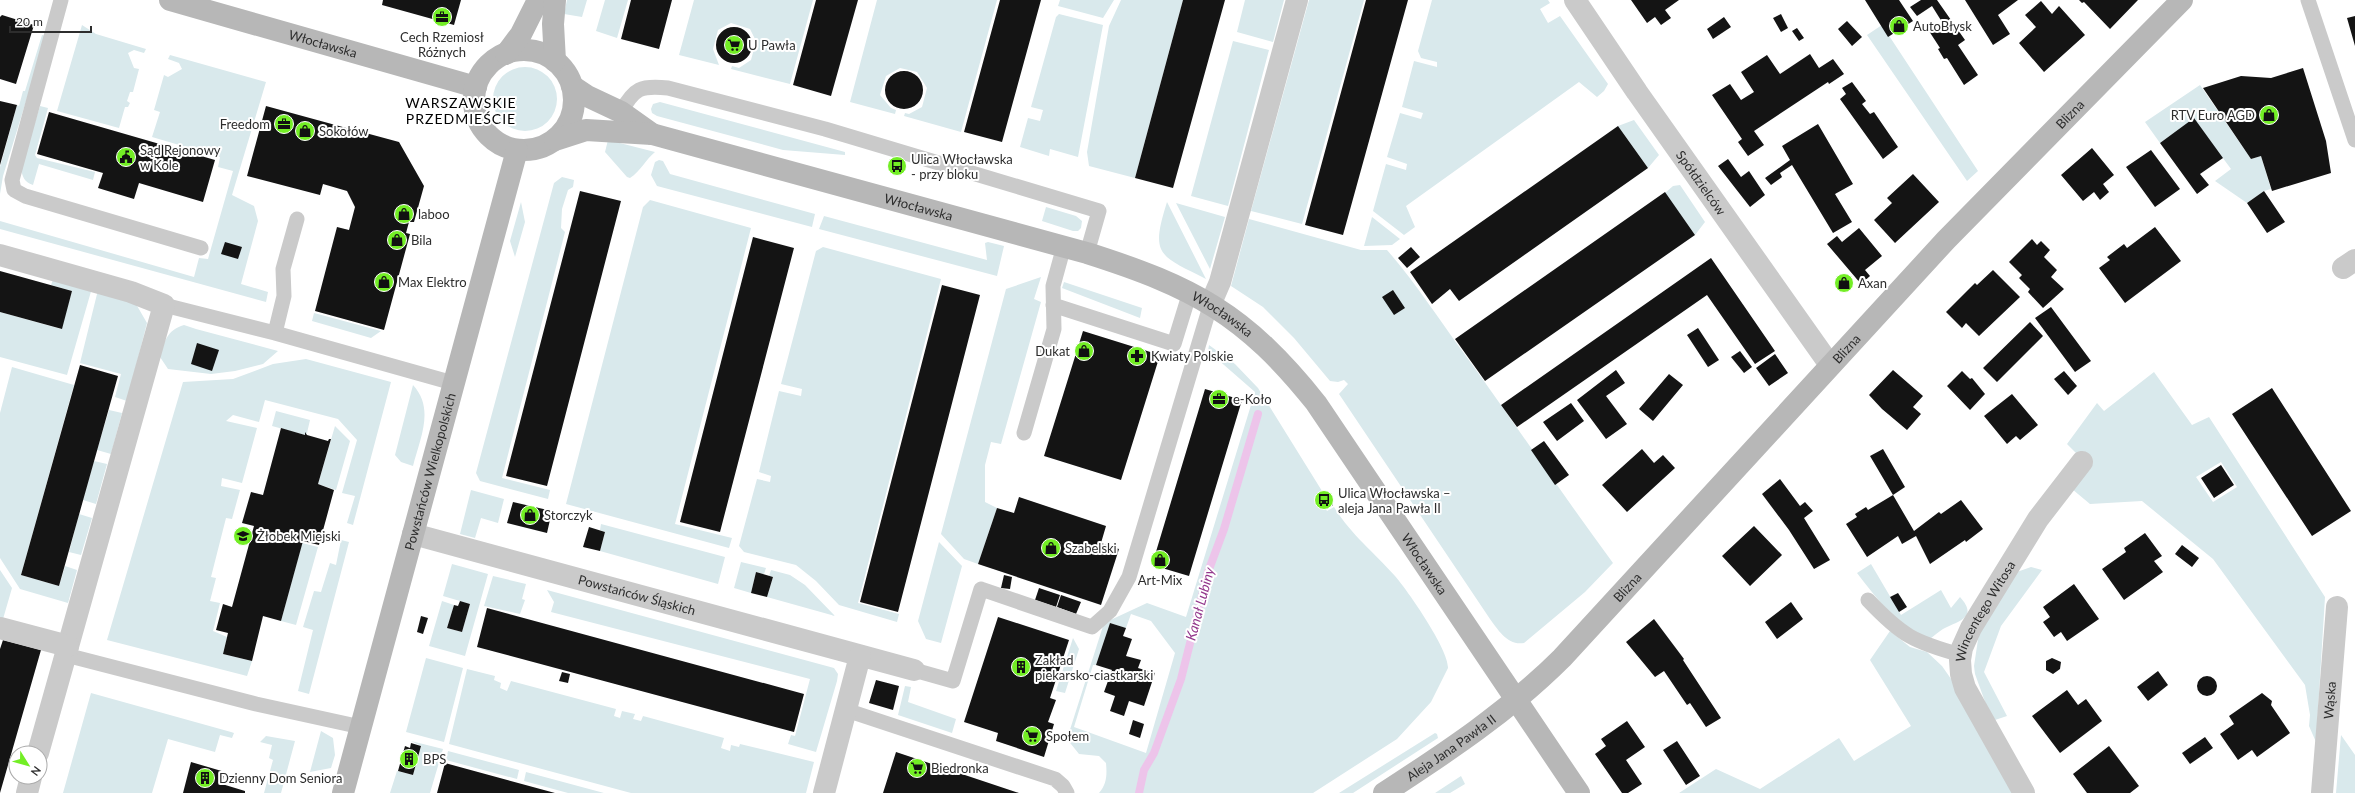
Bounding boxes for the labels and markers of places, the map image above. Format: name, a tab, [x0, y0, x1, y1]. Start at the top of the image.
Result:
office icon: Cech Rzemiosł Różnych	[431, 6, 453, 28]
shop icon: AutoBłysk	[1888, 15, 1910, 37]
place label: AutoBłysk	[1913, 18, 1972, 34]
place label: Cech Rzemiosł Różnych	[400, 29, 484, 60]
supermarket icon: U Pawła	[723, 34, 745, 56]
place label: U Pawła	[748, 37, 796, 53]
shop icon: RTV Euro AGD	[2258, 104, 2280, 126]
place label: RTV Euro AGD	[2171, 107, 2255, 123]
office icon: Freedom	[273, 113, 295, 135]
place label: Freedom	[220, 116, 270, 132]
shop icon: Sokołów	[294, 120, 316, 142]
place label: Sokołów	[319, 123, 369, 139]
place label: Sąd Rejonowy w Kole	[140, 142, 221, 173]
public building icon: Sąd Rejonowy w Kole	[115, 146, 137, 168]
place label: Ulica Włocławska - przy bloku	[911, 151, 1013, 182]
bus stop icon: Ulica Włocławska - przy bloku	[886, 155, 908, 177]
shop icon: laboo	[393, 203, 415, 225]
place label: laboo	[418, 206, 450, 222]
shop icon: Bila	[386, 229, 408, 251]
place label: Bila	[411, 232, 432, 248]
shop icon: Max Elektro	[373, 271, 395, 293]
shop icon: Axan	[1833, 272, 1855, 294]
place label: Max Elektro	[398, 274, 467, 290]
place label: Axan	[1858, 275, 1887, 291]
shop icon: Dukat	[1073, 340, 1095, 362]
place label: Dukat	[1035, 343, 1070, 359]
pharmacy icon: Kwiaty Polskie	[1126, 345, 1148, 367]
place label: Kwiaty Polskie	[1151, 348, 1233, 364]
office icon: e-Koło	[1208, 388, 1230, 410]
place label: e-Koło	[1233, 391, 1272, 407]
place label: Ulica Włocławska – aleja Jana Pawła II	[1338, 485, 1451, 516]
bus stop icon: Ulica Włocławska – aleja Jana Pawła II	[1313, 489, 1335, 511]
shop icon: Storczyk	[519, 504, 541, 526]
place label: Storczyk	[544, 507, 593, 523]
school or university icon: Żłobek Miejski	[232, 525, 254, 547]
place label: Żłobek Miejski	[257, 528, 341, 544]
shop icon: Szabelski	[1040, 537, 1062, 559]
place label: Szabelski	[1065, 540, 1117, 556]
shop icon: Art-Mix	[1149, 549, 1171, 571]
place label: Art-Mix	[1138, 572, 1183, 588]
place label: Zakład piekarsko-ciastkarski	[1035, 652, 1153, 683]
building icon: Zakład piekarsko-ciastkarski	[1010, 656, 1032, 678]
supermarket icon: Społem	[1021, 725, 1043, 747]
place label: Społem	[1046, 728, 1089, 744]
building icon: BPS	[398, 748, 420, 770]
place label: BPS	[423, 751, 446, 767]
supermarket icon: Biedronka	[906, 757, 928, 779]
place label: Biedronka	[931, 760, 989, 776]
building icon: Dzienny Dom Seniora	[194, 767, 216, 789]
place label: Dzienny Dom Seniora	[219, 770, 343, 786]

